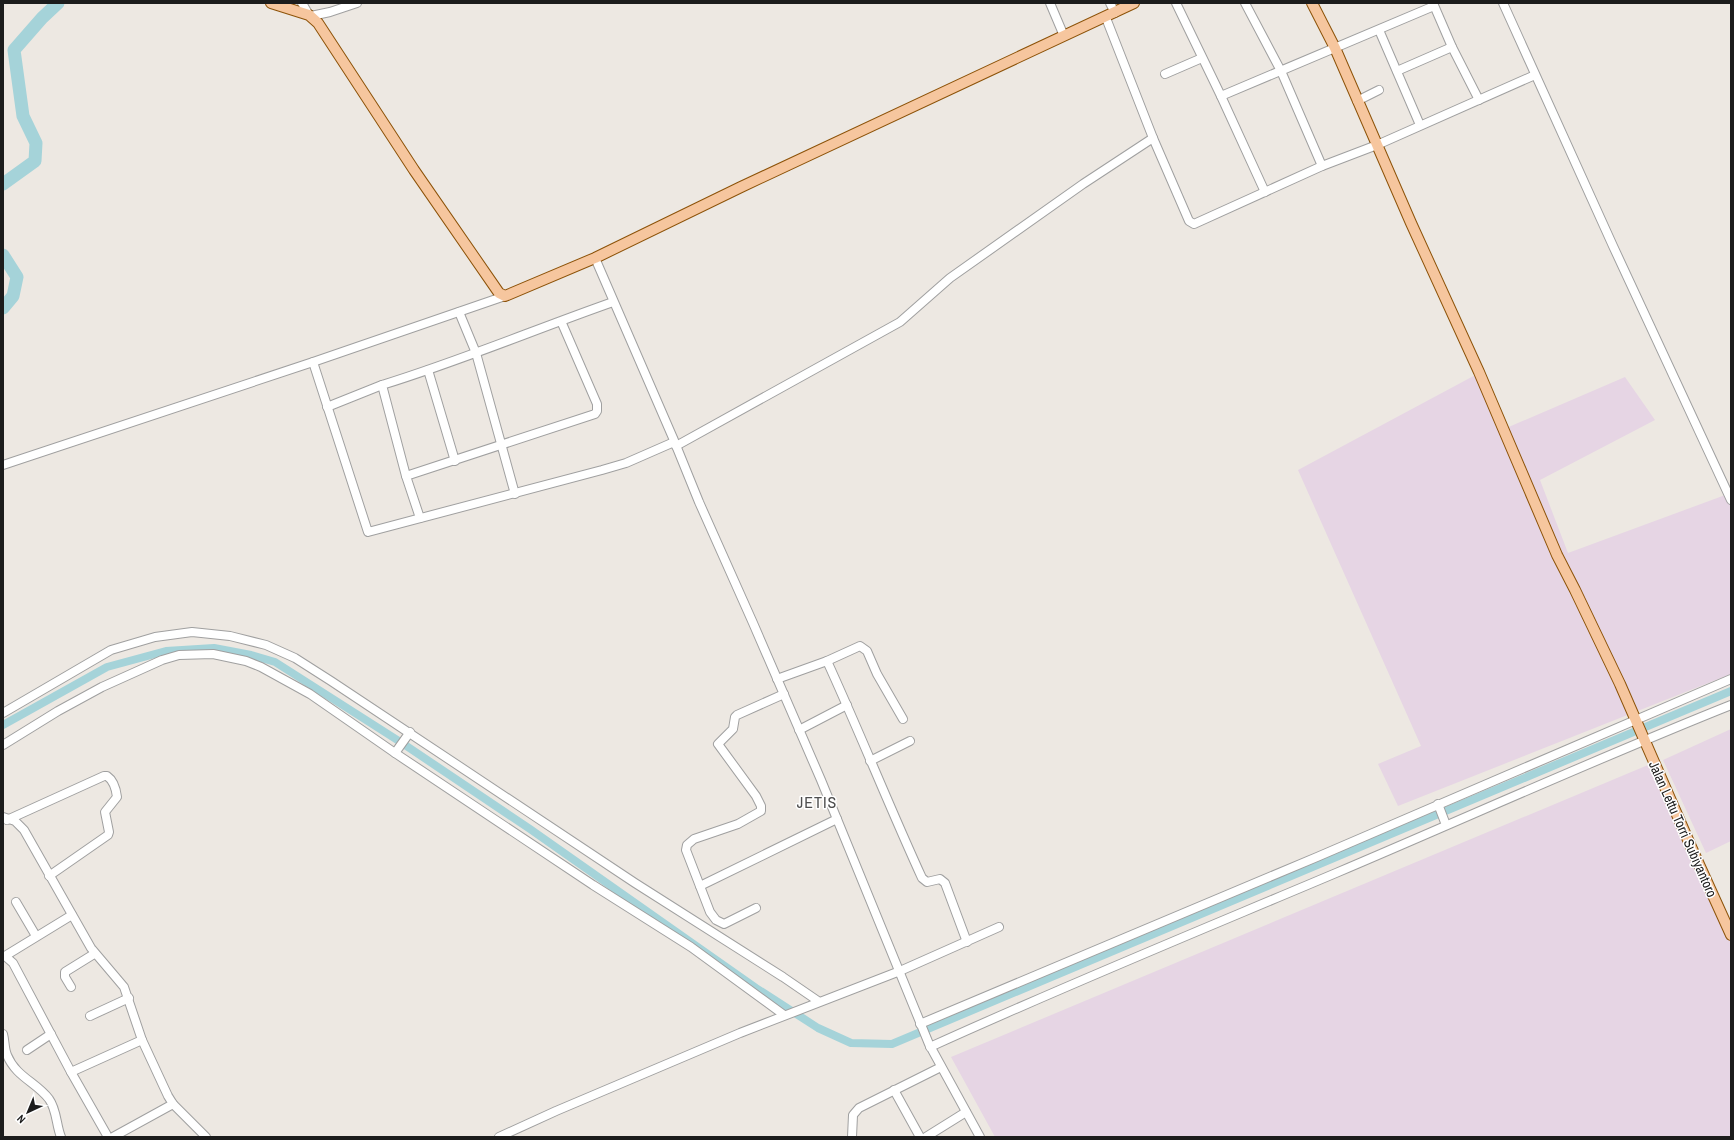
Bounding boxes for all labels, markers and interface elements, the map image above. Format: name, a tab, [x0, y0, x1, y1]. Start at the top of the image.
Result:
street label: Jalan Lettu Torri Subiyantoro	[1645, 758, 1721, 900]
district label: JETIS	[797, 791, 837, 813]
north arrow	[8, 1092, 48, 1132]
text: N	[14, 1112, 28, 1126]

